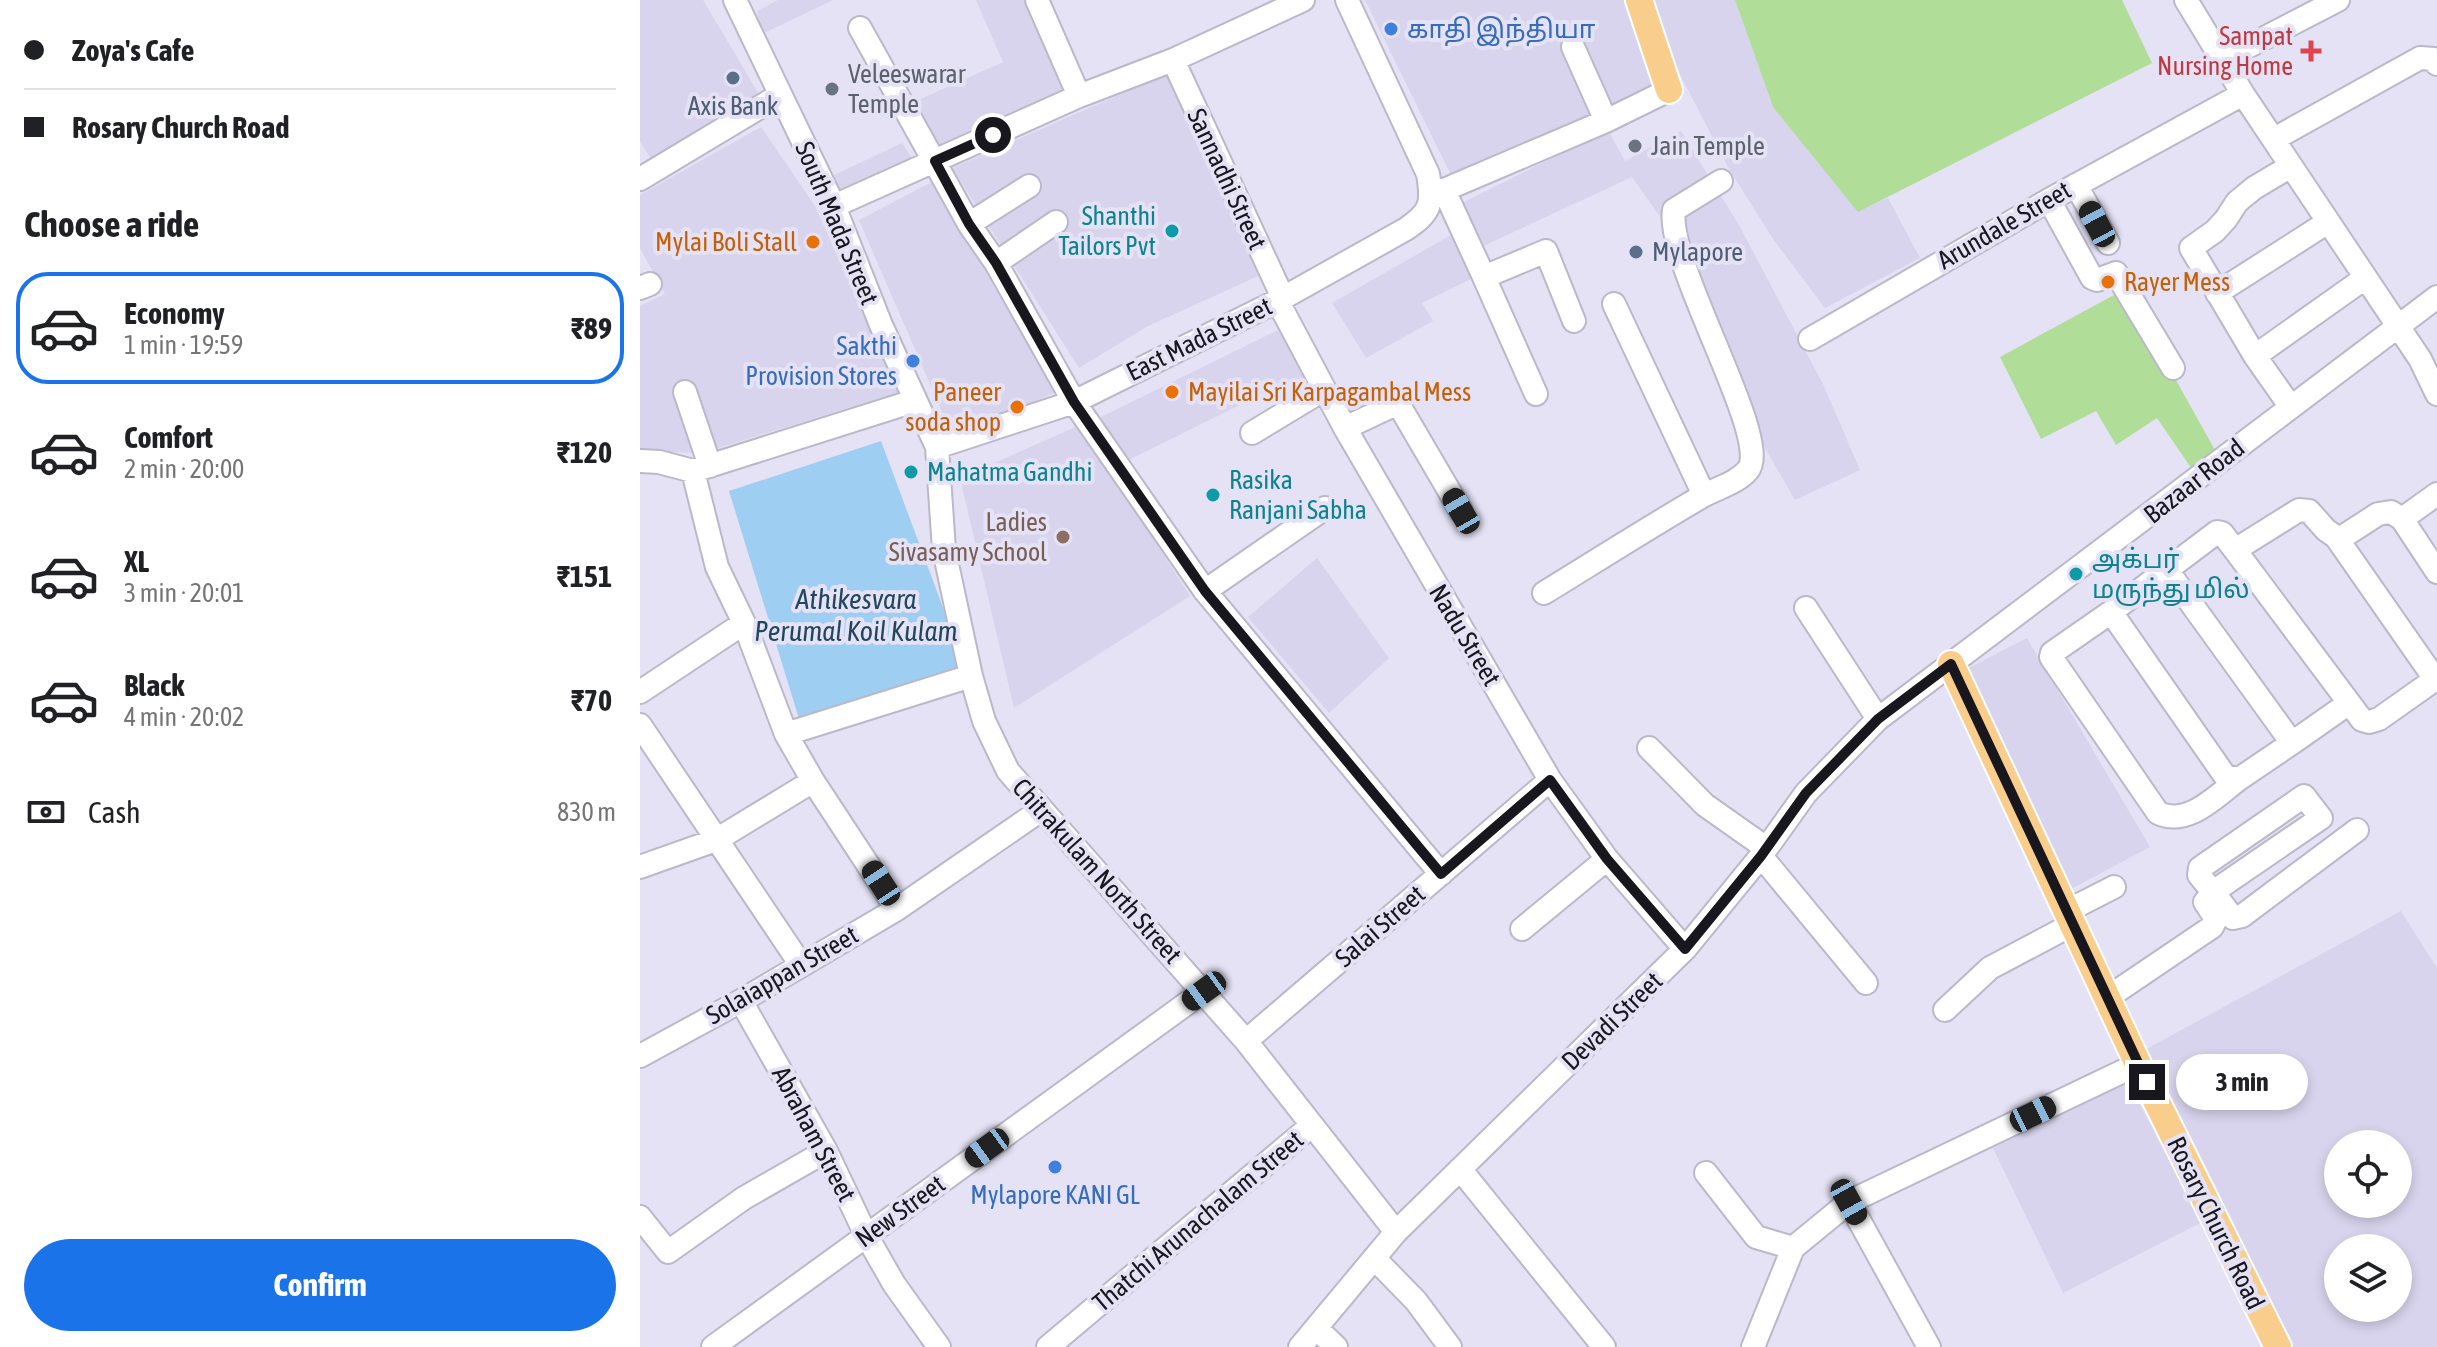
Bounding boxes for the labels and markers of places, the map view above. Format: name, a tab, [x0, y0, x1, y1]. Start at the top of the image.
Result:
place label: காதி இந்தியா	[1407, 14, 1596, 47]
marker: காதி இந்தியா	[1382, 20, 1400, 38]
place label: Sampat Nursing Home	[2157, 21, 2293, 81]
marker: Sampat Nursing Home	[2300, 40, 2322, 62]
place label: Veleeswarar Temple	[848, 59, 966, 119]
marker: Axis Bank	[724, 69, 742, 87]
marker: Veleeswarar Temple	[823, 80, 841, 98]
place label: Axis Bank	[688, 91, 778, 121]
place label: Jain Temple	[1651, 131, 1765, 161]
marker: Jain Temple	[1626, 137, 1644, 155]
place label: Shanthi Tailors Pvt	[1058, 201, 1156, 261]
marker: Shanthi Tailors Pvt	[1163, 222, 1181, 240]
place label: Mylai Boli Stall	[655, 227, 797, 257]
marker: Mylai Boli Stall	[804, 233, 822, 251]
place label: Mylapore	[1652, 237, 1743, 267]
marker: Mylapore	[1627, 243, 1645, 261]
place label: Rayer Mess	[2124, 267, 2230, 297]
marker: Rayer Mess	[2099, 273, 2117, 291]
place label: Sakthi Provision Stores	[745, 331, 897, 391]
marker: Sakthi Provision Stores	[904, 352, 922, 370]
place label: Paneer soda shop	[905, 377, 1001, 437]
place label: Mayilai Sri Karpagambal Mess	[1188, 377, 1471, 407]
marker: Mayilai Sri Karpagambal Mess	[1163, 383, 1181, 401]
marker: Paneer soda shop	[1008, 398, 1026, 416]
place label: Mahatma Gandhi	[927, 457, 1092, 487]
marker: Mahatma Gandhi	[902, 463, 920, 481]
place label: Rasika Ranjani Sabha	[1229, 465, 1367, 525]
marker: Rasika Ranjani Sabha	[1204, 486, 1222, 504]
place label: Ladies Sivasamy School	[889, 507, 1047, 567]
marker: Ladies Sivasamy School	[1054, 528, 1072, 546]
place label: அக்பர் மருந்து மில்	[2092, 544, 2250, 607]
marker: அக்பர் மருந்து மில்	[2067, 565, 2085, 583]
marker: Mylapore KANI GL	[1046, 1158, 1064, 1176]
place label: Mylapore KANI GL	[970, 1180, 1140, 1210]

